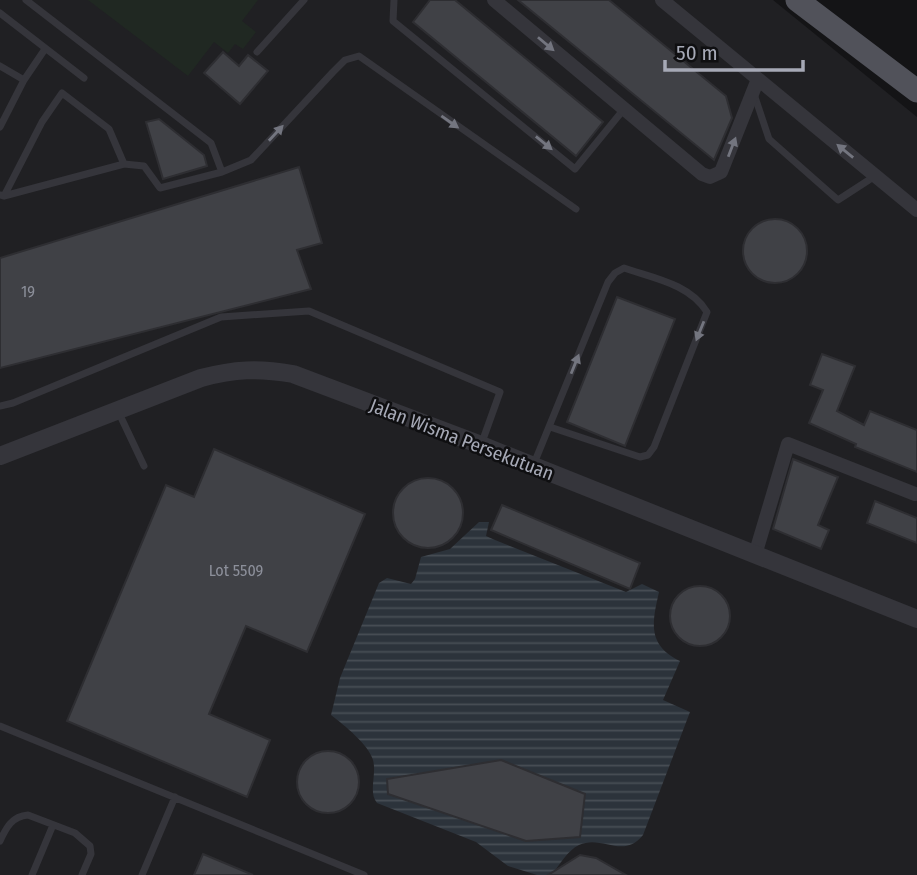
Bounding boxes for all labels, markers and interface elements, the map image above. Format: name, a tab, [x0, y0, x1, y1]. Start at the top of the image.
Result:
scale bar	[665, 28, 803, 72]
one-way arrow	[538, 36, 555, 51]
text: 50 m	[676, 40, 718, 66]
one-way arrow	[441, 115, 459, 129]
one-way arrow	[268, 124, 284, 142]
one-way arrow	[535, 135, 552, 150]
one-way arrow	[726, 136, 737, 157]
one-way arrow	[837, 144, 854, 159]
house number: 19	[21, 282, 35, 301]
one-way arrow	[694, 321, 705, 342]
one-way arrow	[570, 353, 581, 374]
street label: Jalan Wisma Persekutuan	[367, 394, 557, 485]
house number: Lot 5509	[209, 561, 264, 580]

